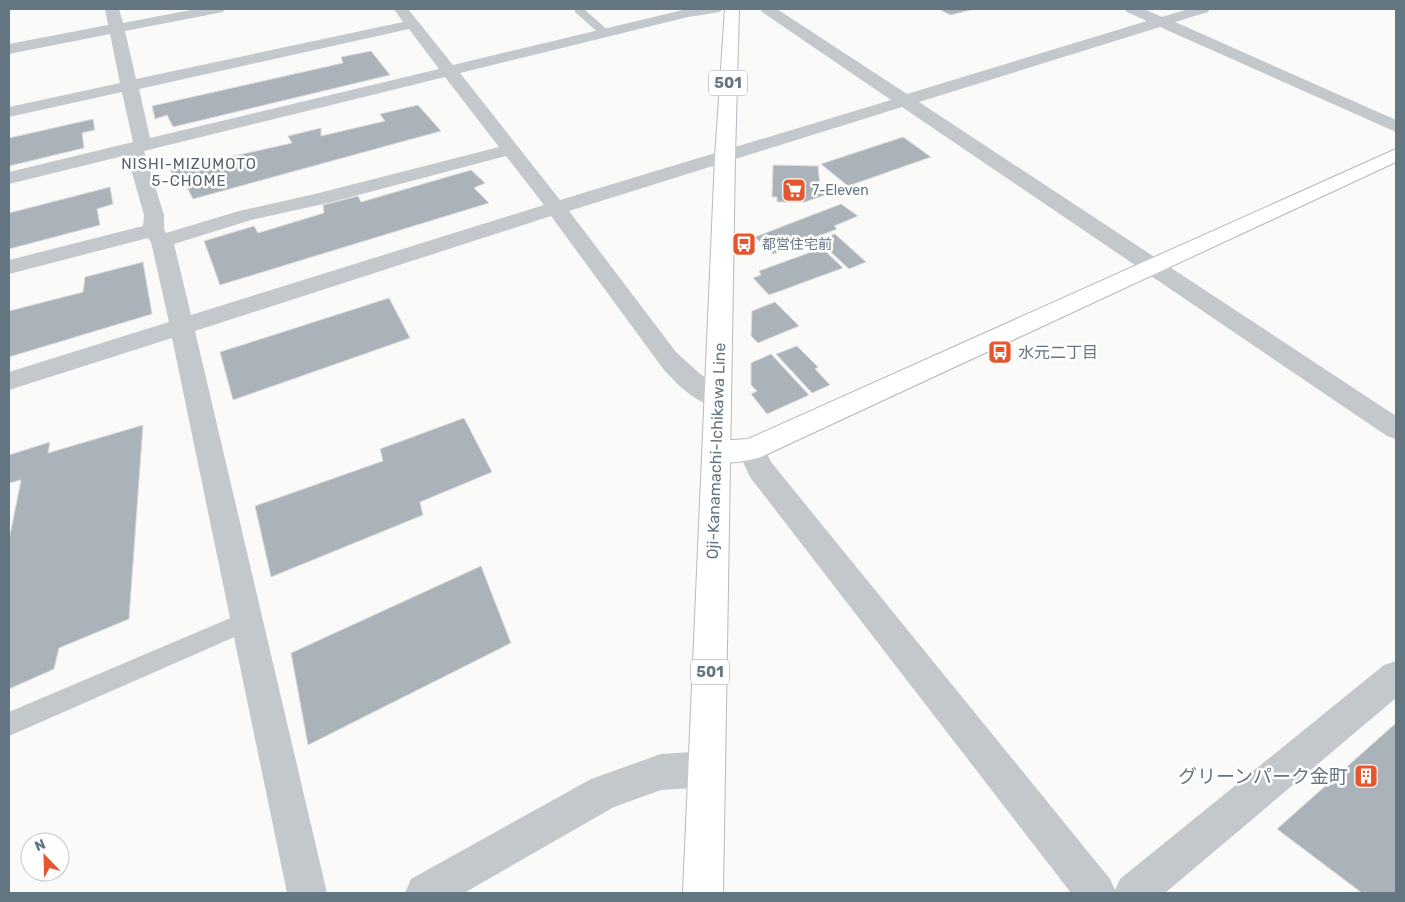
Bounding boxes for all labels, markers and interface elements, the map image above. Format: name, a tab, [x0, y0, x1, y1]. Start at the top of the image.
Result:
road number: 501	[709, 70, 747, 96]
district label: NISHI-MIZUMOTO 5-CHOME	[121, 155, 257, 190]
supermarket icon: 7-Eleven	[781, 177, 807, 203]
place label: 7-Eleven	[812, 182, 869, 199]
bus stop icon: 都営住宅前	[731, 231, 757, 257]
place label: 都営住宅前	[762, 236, 832, 253]
bus stop icon: 水元二丁目	[987, 339, 1013, 365]
street label: Oji-Kanamachi-Ichikawa Line	[703, 342, 729, 560]
place label: 水元二丁目	[1018, 343, 1098, 362]
road number: 501	[691, 660, 729, 684]
building icon: グリーンパーク金町	[1353, 763, 1379, 789]
place label: グリーンパーク金町	[1178, 765, 1348, 788]
north arrow	[20, 832, 70, 882]
text: N	[32, 836, 48, 855]

